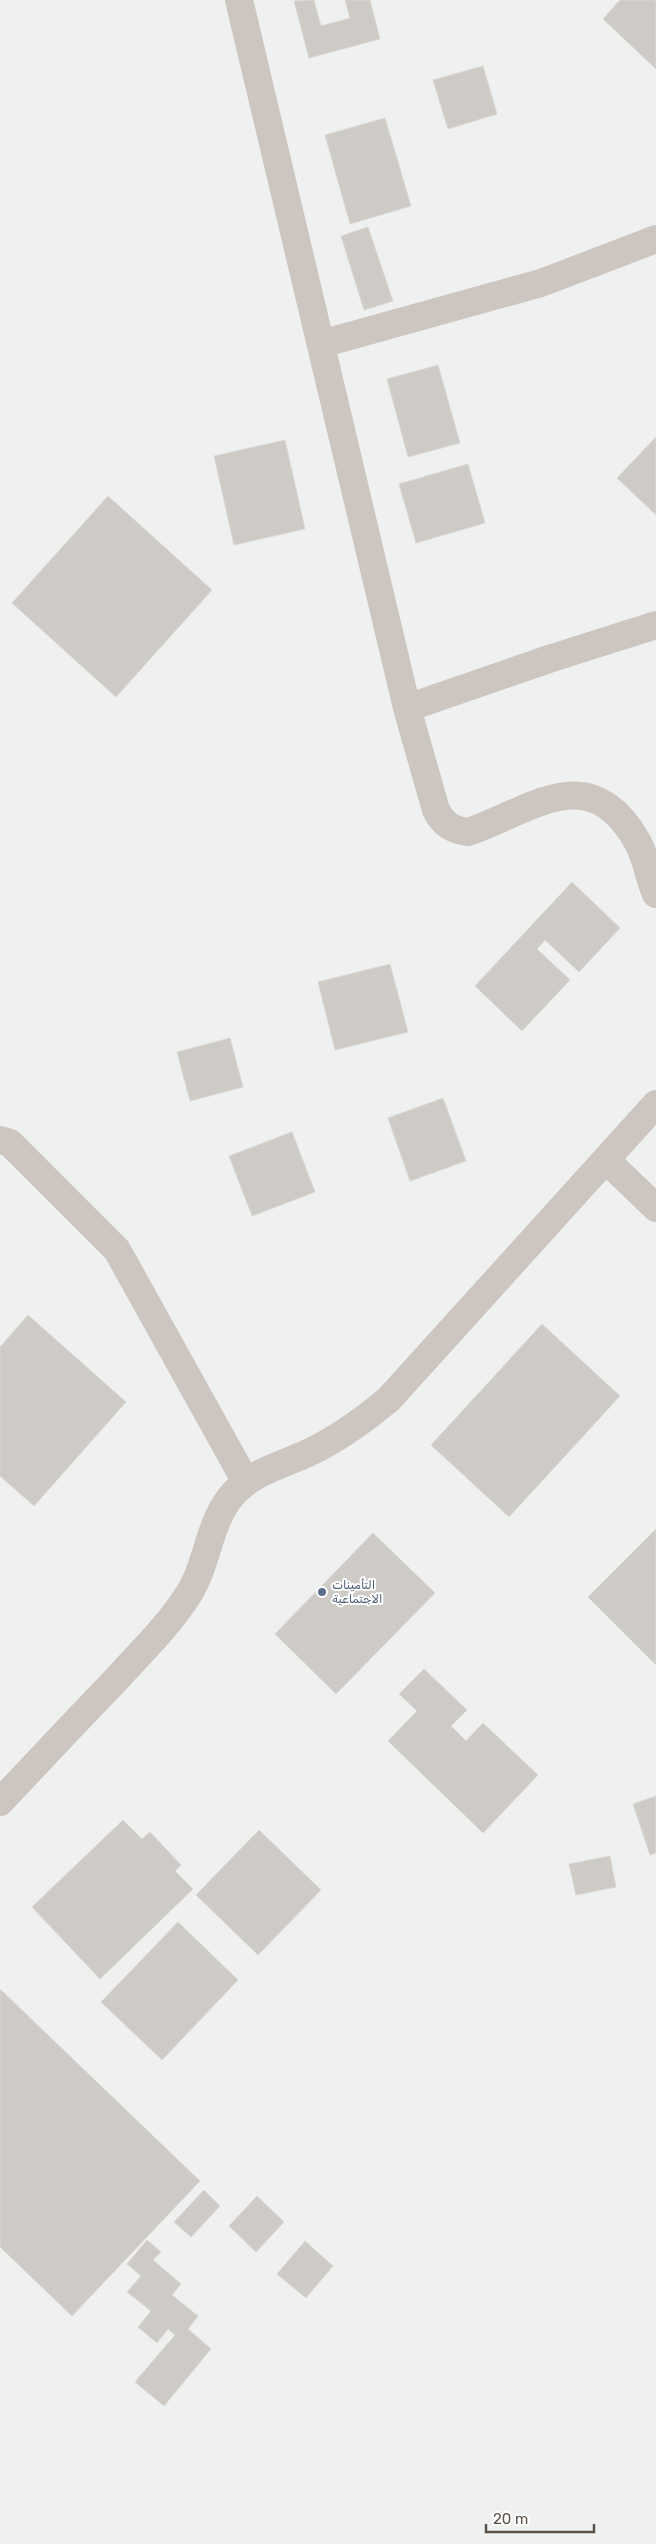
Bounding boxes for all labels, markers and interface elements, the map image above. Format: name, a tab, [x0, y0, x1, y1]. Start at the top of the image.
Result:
place label: التأمينات الاجتماعية	[332, 1578, 382, 1606]
marker: التأمينات الاجتماعية	[316, 1586, 328, 1598]
scale bar	[486, 2502, 594, 2534]
text: 20 m	[493, 2510, 528, 2528]

